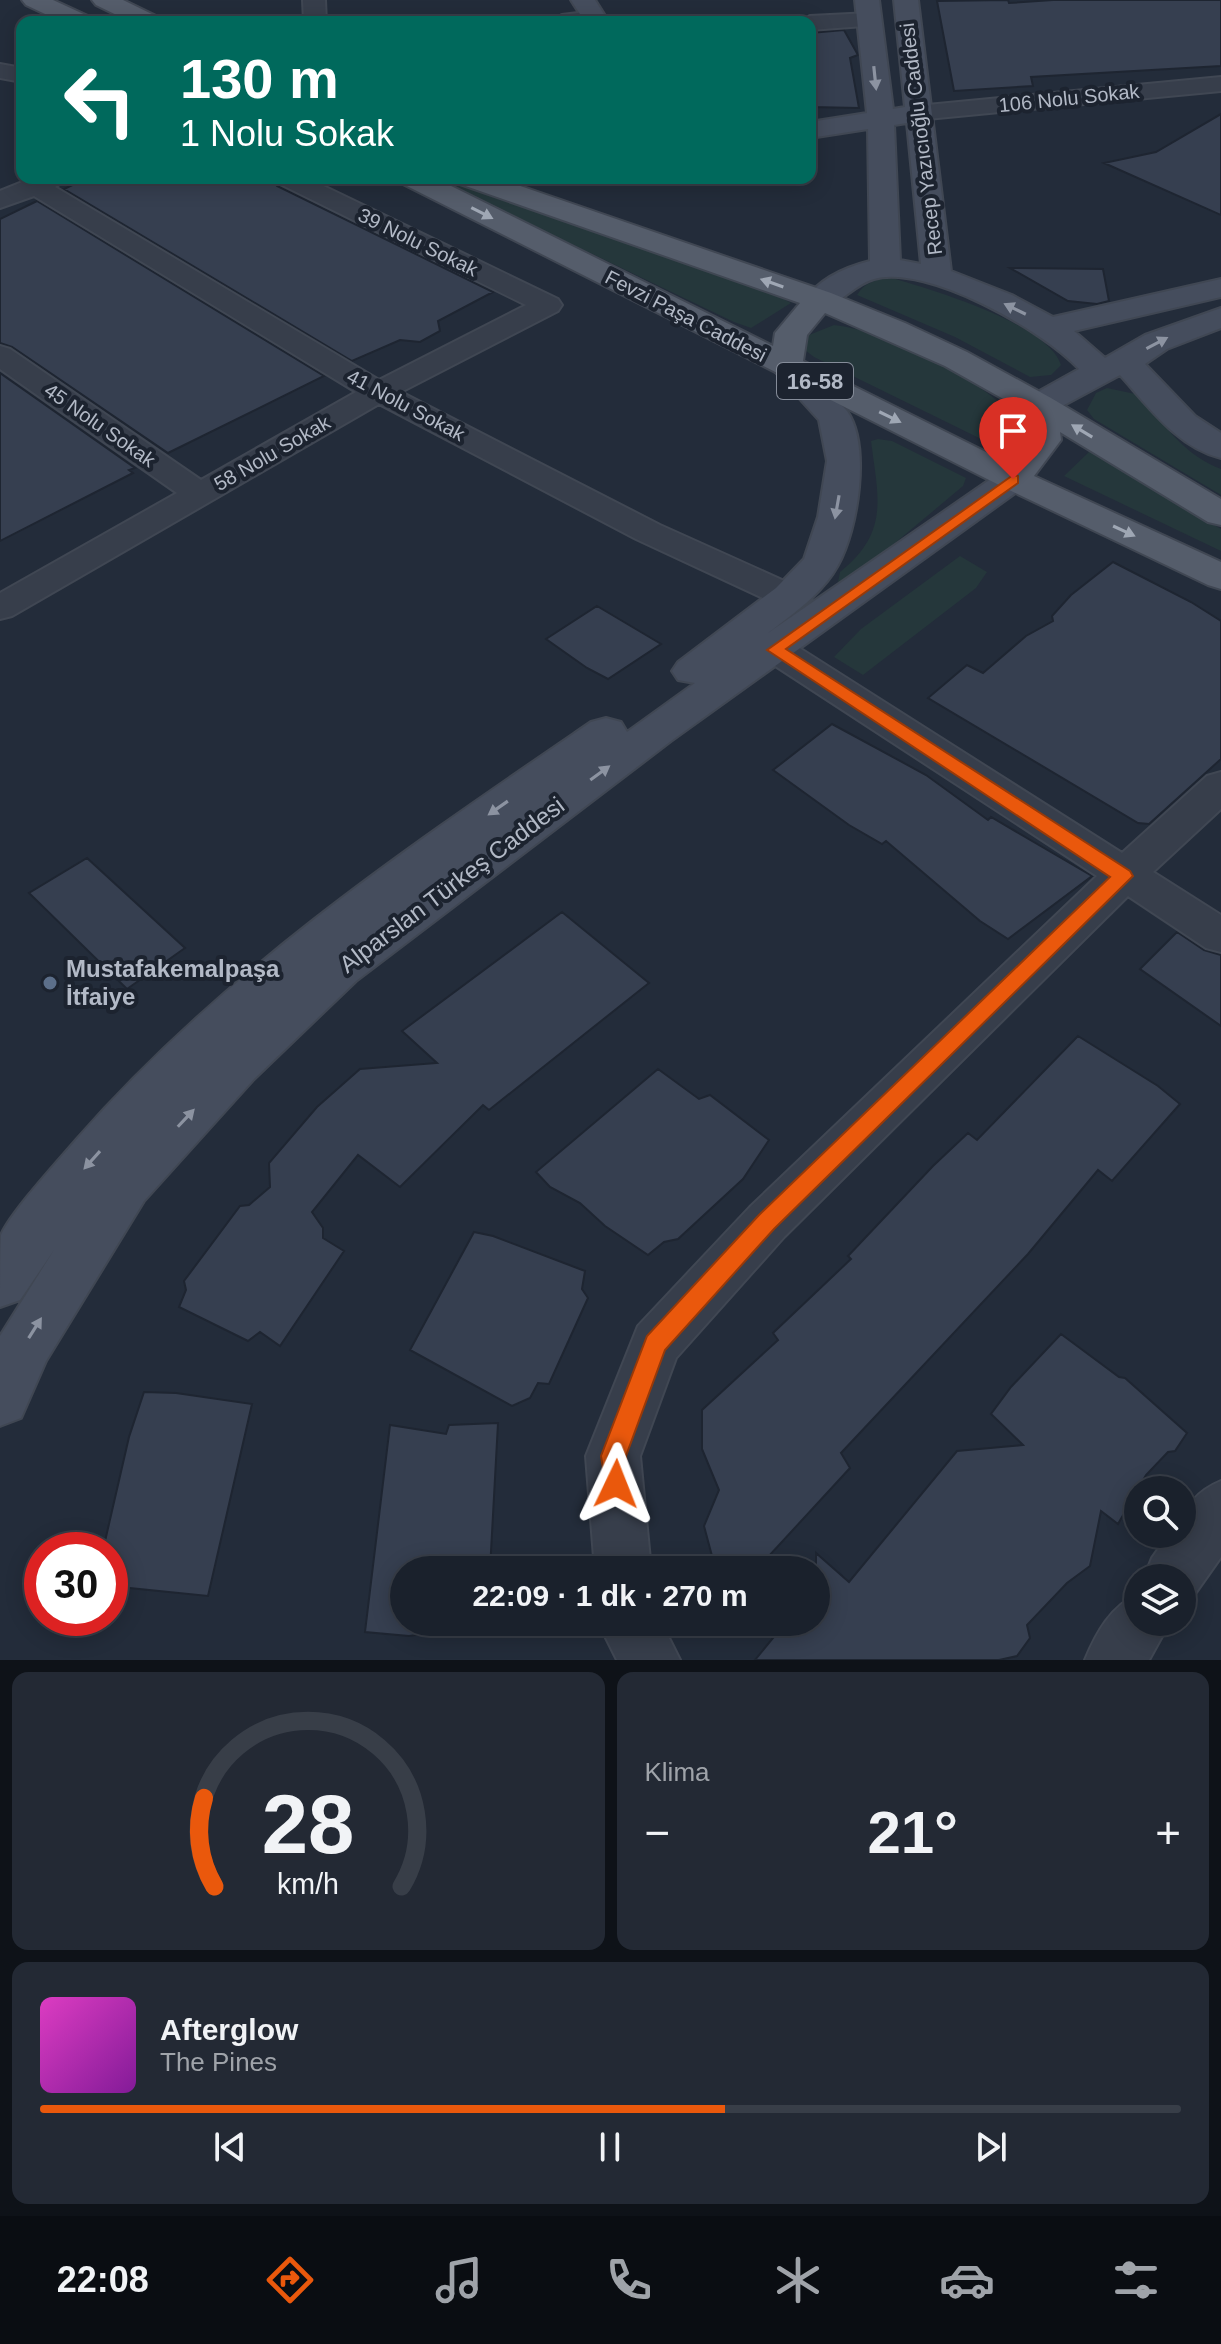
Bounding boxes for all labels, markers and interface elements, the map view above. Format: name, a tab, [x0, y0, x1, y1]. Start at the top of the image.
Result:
street label: Recep Yazıcıoğlu Caddesi	[896, 22, 946, 256]
text: 130 m	[180, 47, 339, 110]
icon: left	[48, 48, 152, 152]
one-way arrow	[869, 65, 882, 90]
street label: 106 Nolu Sokak	[998, 80, 1141, 116]
text: 1 Nolu Sokak	[180, 113, 394, 154]
street label: 39 Nolu Sokak	[355, 204, 482, 281]
one-way arrow	[471, 206, 494, 220]
street label: Fevzi Paşa Caddesi	[602, 266, 770, 366]
one-way arrow	[760, 277, 784, 289]
one-way arrow	[1003, 302, 1026, 316]
one-way arrow	[1146, 336, 1169, 349]
road number: 16-58	[777, 363, 853, 399]
street label: 41 Nolu Sokak	[343, 365, 469, 446]
street label: 45 Nolu Sokak	[40, 379, 160, 472]
pin	[979, 397, 1047, 479]
icon: arrive	[991, 409, 1035, 453]
street label: 58 Nolu Sokak	[210, 410, 335, 495]
one-way arrow	[879, 410, 902, 424]
one-way arrow	[1071, 424, 1093, 438]
one-way arrow	[831, 495, 843, 520]
one-way arrow	[1112, 524, 1135, 538]
one-way arrow	[589, 766, 610, 781]
street label: Alparslan Türkeş Caddesi	[334, 791, 569, 978]
one-way arrow	[488, 800, 509, 815]
place label: Mustafakemalpaşa İtfaiye	[66, 955, 280, 1010]
marker: Mustafakemalpaşa İtfaiye	[41, 974, 59, 992]
one-way arrow	[177, 1109, 195, 1128]
one-way arrow	[83, 1151, 101, 1170]
one-way arrow	[27, 1318, 42, 1339]
position arrow	[574, 1442, 658, 1526]
map controls	[1124, 1476, 1196, 1636]
button: search	[1124, 1476, 1196, 1548]
speed limit sign: 30	[24, 1532, 128, 1636]
button: layers	[1124, 1564, 1196, 1636]
text: 22:09 · 1 dk · 270 m	[472, 1579, 748, 1612]
text: Klima	[645, 1757, 710, 1787]
text: 28	[262, 1778, 355, 1871]
text: 21°	[867, 1799, 958, 1866]
text: −	[645, 1808, 670, 1857]
text: +	[1155, 1808, 1181, 1857]
text: km/h	[277, 1868, 339, 1900]
text: Afterglow	[160, 2013, 298, 2046]
text: The Pines	[160, 2047, 277, 2077]
icon: previous	[208, 2125, 252, 2169]
icon: pause	[588, 2125, 632, 2169]
icon: next	[969, 2125, 1013, 2169]
icon: directions	[262, 2252, 318, 2308]
icon: music	[431, 2252, 487, 2308]
icon: phone	[601, 2252, 657, 2308]
icon: climate	[770, 2252, 826, 2308]
icon: car	[939, 2252, 995, 2308]
icon: filters	[1108, 2252, 1164, 2308]
text: 22:08	[57, 2259, 149, 2300]

